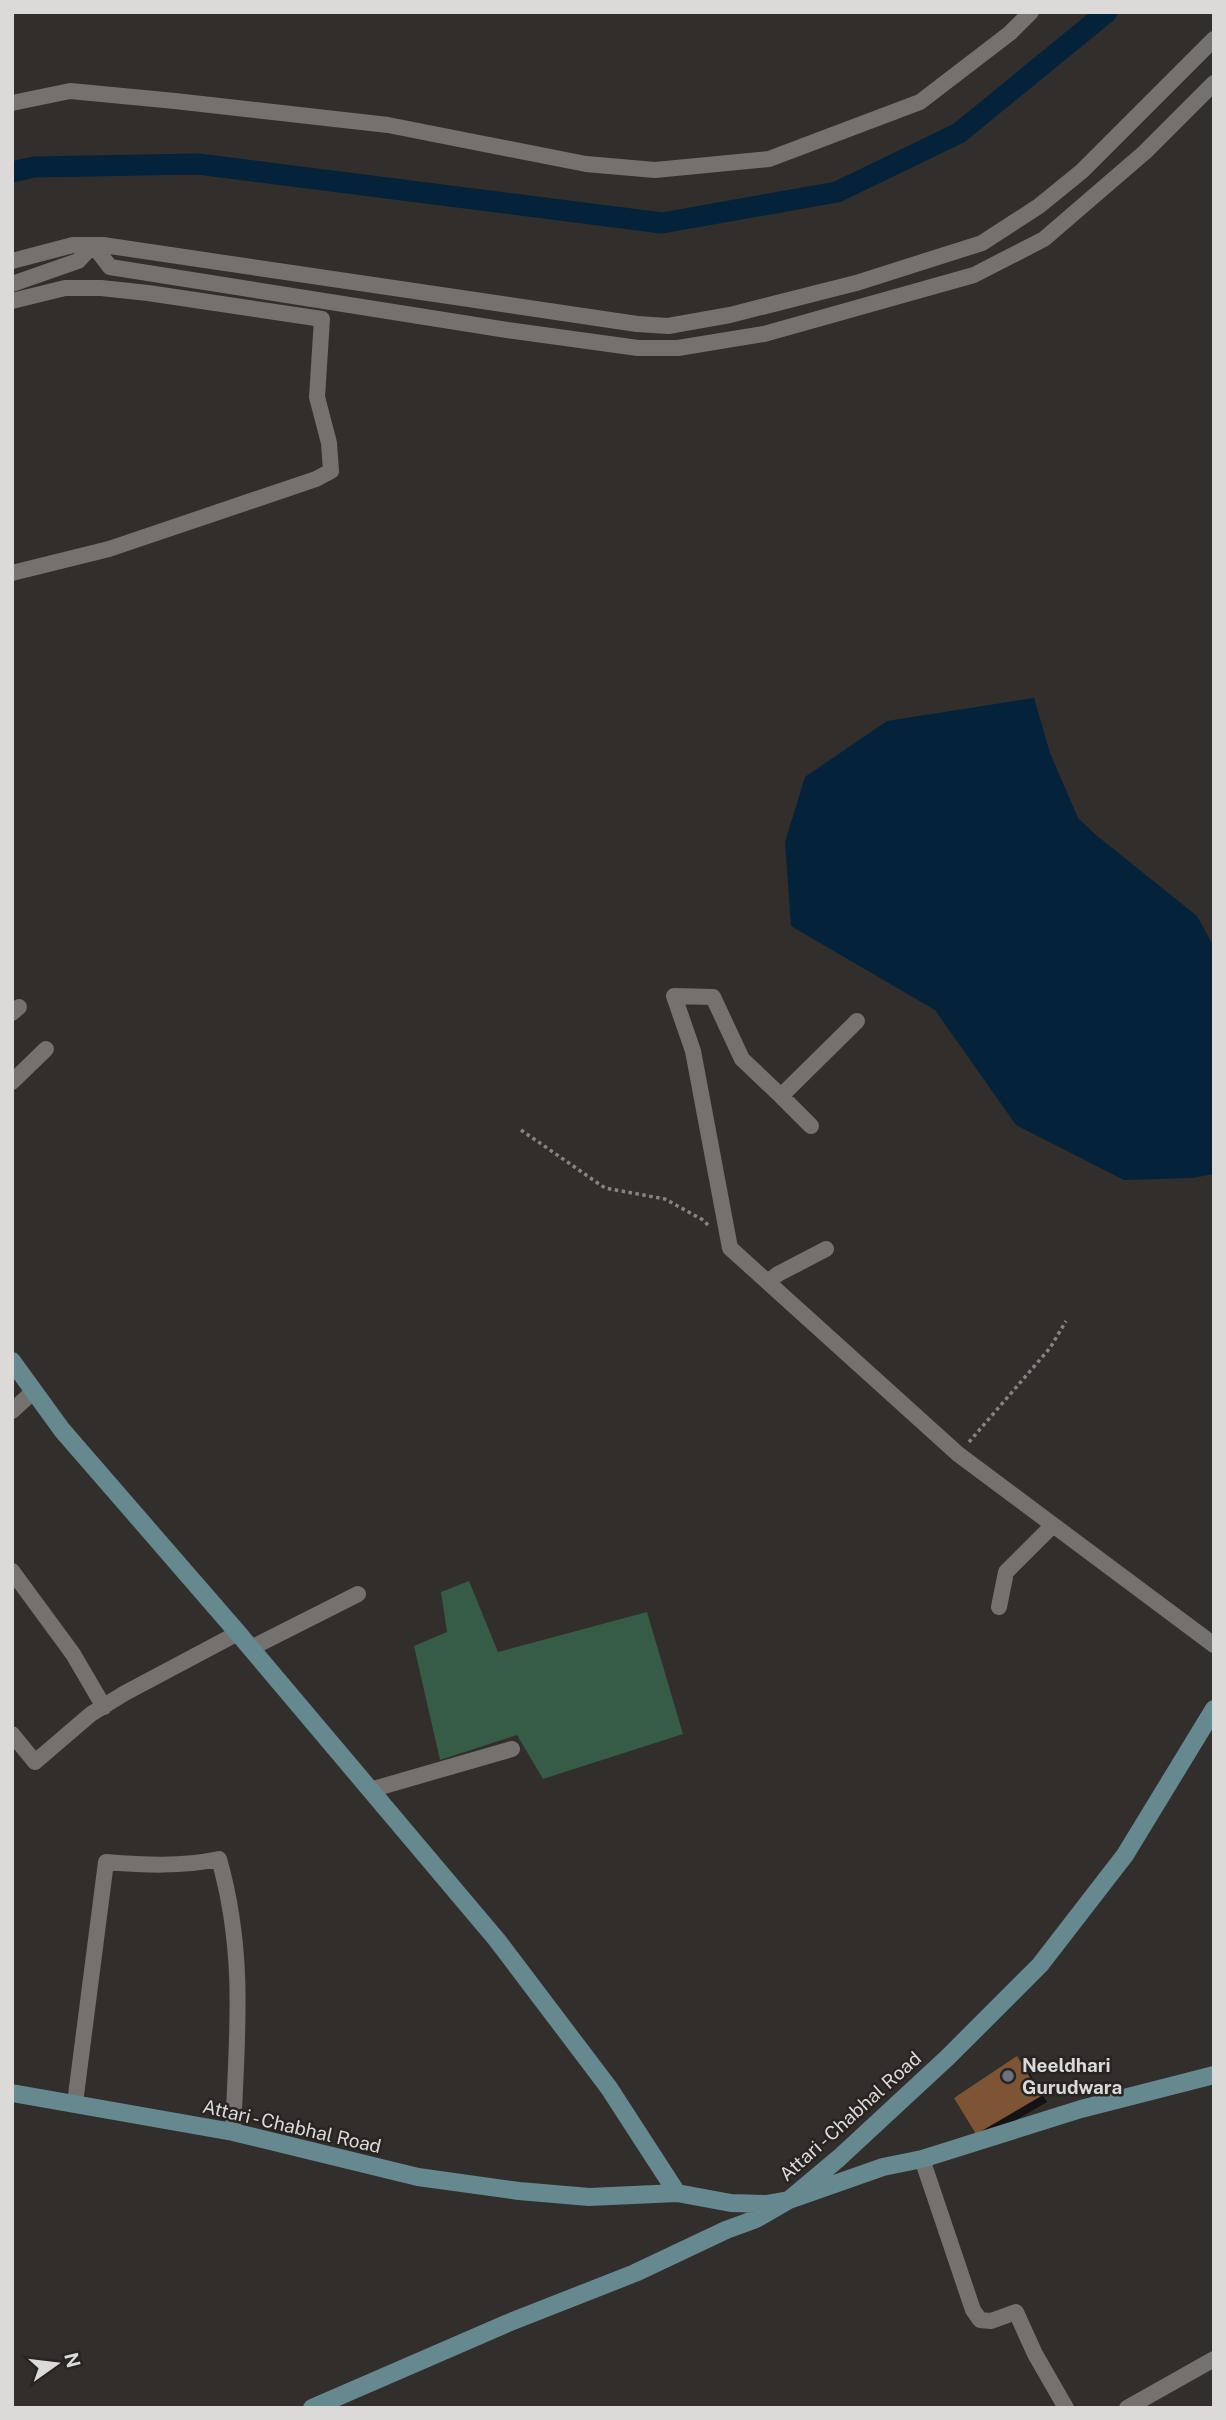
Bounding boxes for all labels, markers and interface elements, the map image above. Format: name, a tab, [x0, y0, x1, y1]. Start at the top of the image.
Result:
street label: Attari - Chabhal Road	[775, 2047, 925, 2185]
place label: Neeldhari Gurudwara	[1022, 2054, 1122, 2098]
marker: Neeldhari Gurudwara	[1000, 2068, 1016, 2084]
street label: Attari - Chabhal Road	[201, 2095, 383, 2157]
north arrow	[21, 2329, 91, 2399]
text: N	[60, 2350, 85, 2370]

